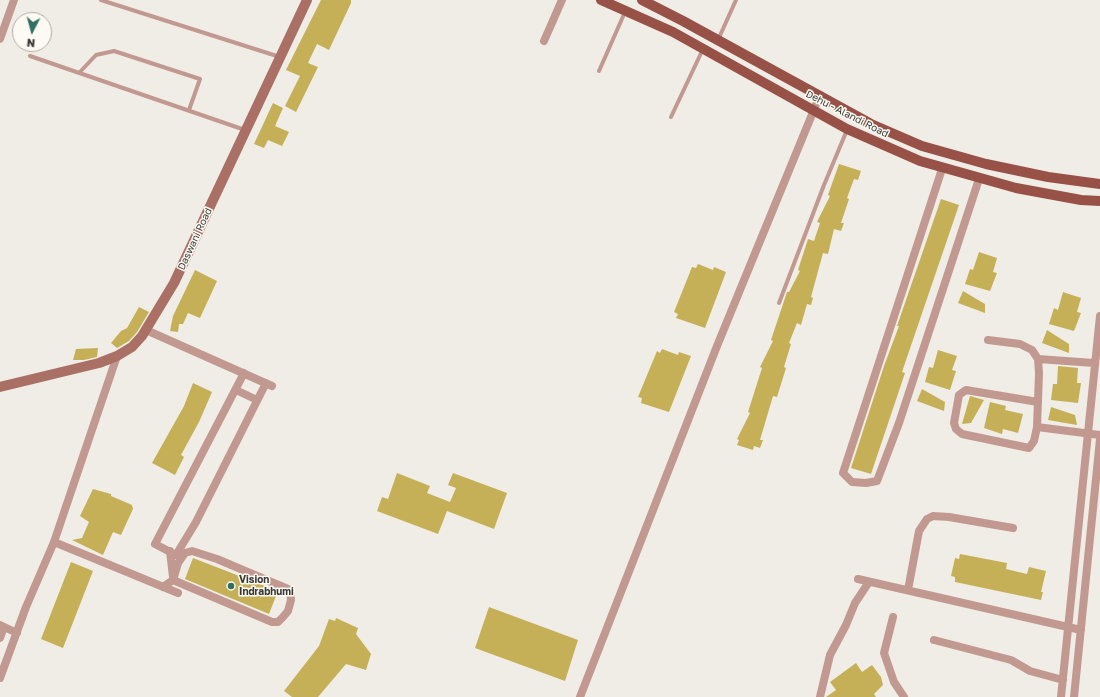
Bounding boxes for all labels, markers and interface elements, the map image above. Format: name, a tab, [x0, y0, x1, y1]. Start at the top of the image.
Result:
north arrow	[12, 12, 52, 52]
text: N	[26, 37, 36, 50]
street label: Dehu - Alandi Road	[804, 88, 890, 140]
street label: Daswani Road	[175, 206, 215, 272]
place label: Vision Indrabhumi	[239, 574, 294, 598]
marker: Vision Indrabhumi	[226, 581, 236, 591]

